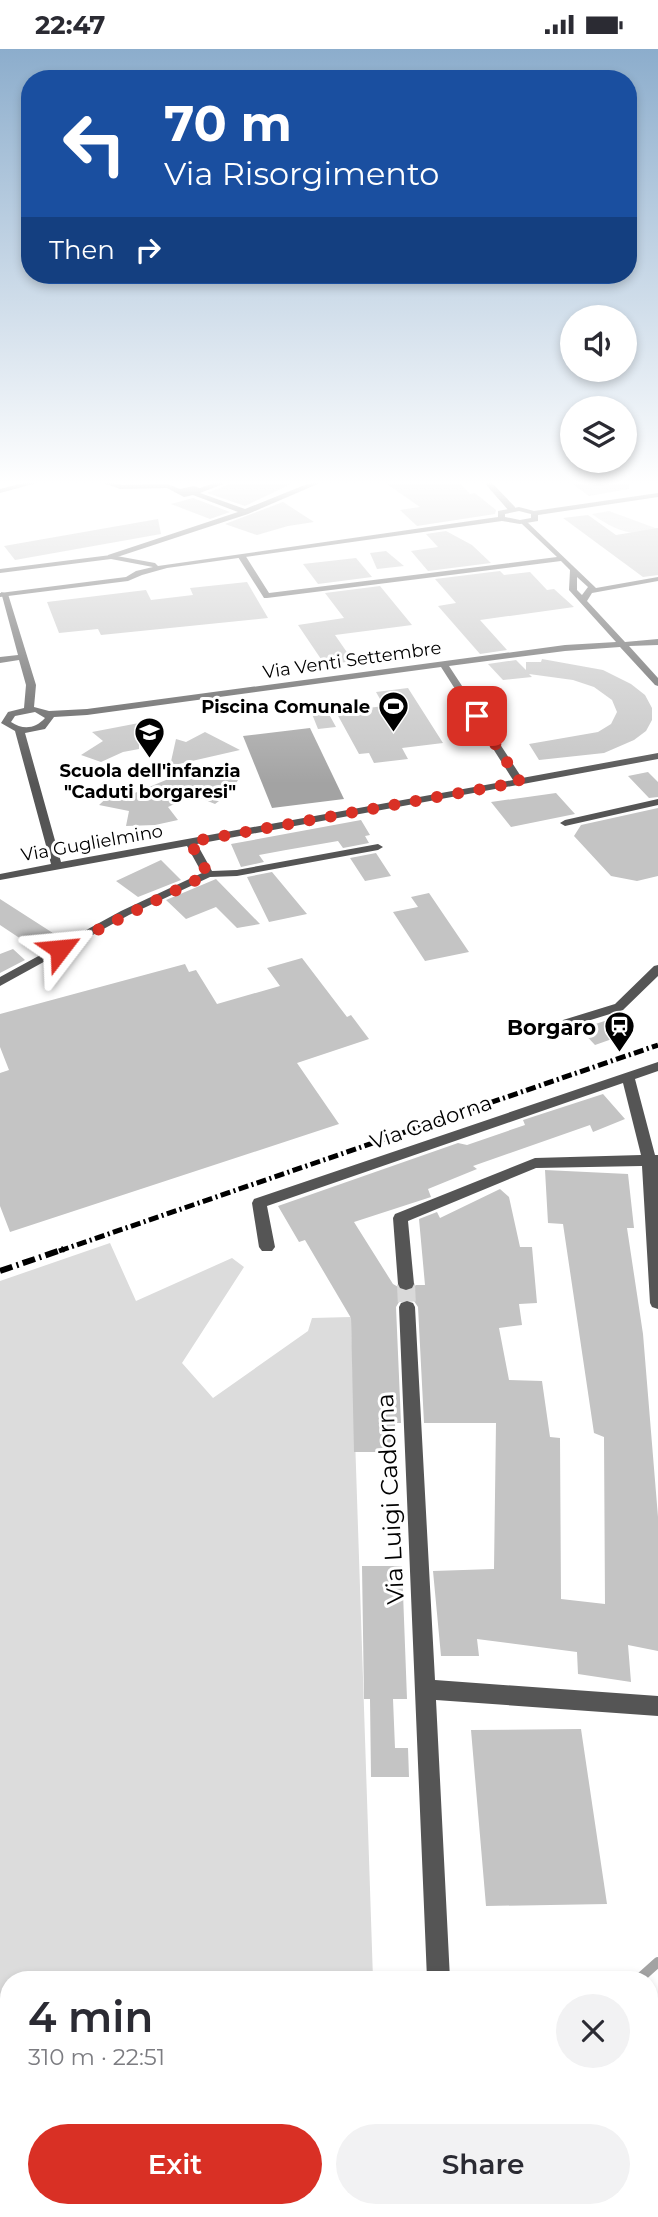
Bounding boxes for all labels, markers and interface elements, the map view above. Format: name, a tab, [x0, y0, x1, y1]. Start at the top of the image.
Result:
text: 22:47	[35, 9, 105, 41]
text: 70 m	[164, 94, 292, 153]
icon: left	[49, 98, 140, 189]
text: Via Risorgimento	[164, 154, 439, 193]
icon: right	[129, 231, 167, 269]
text: Then	[49, 234, 115, 266]
map controls	[560, 305, 637, 473]
button: sound	[560, 305, 637, 382]
button: layers	[560, 396, 637, 473]
street label: Via Venti Settembre	[261, 637, 443, 683]
pin	[447, 686, 507, 746]
sports icon: Piscina Comunale	[376, 690, 410, 734]
place label: Piscina Comunale	[201, 696, 370, 718]
icon: arrive	[458, 697, 496, 735]
school or university icon: Scuola dell'infanzia "Caduti borgaresi"	[133, 716, 167, 760]
place label: Scuola dell'infanzia "Caduti borgaresi"	[59, 760, 241, 803]
street label: Via Guglielmino	[19, 820, 165, 866]
position arrow	[23, 912, 97, 986]
station icon: Borgaro	[602, 1010, 636, 1054]
place label: Borgaro	[507, 1015, 596, 1040]
street label: Via Cadorna	[367, 1089, 495, 1155]
street label: Via Luigi Cadorna	[370, 1393, 410, 1605]
text: 4 min	[28, 1991, 153, 2043]
button: close	[556, 1994, 630, 2068]
text: 310 m · 22:51	[28, 2043, 165, 2071]
button: Exit	[28, 2124, 322, 2204]
button: Share	[336, 2124, 630, 2204]

